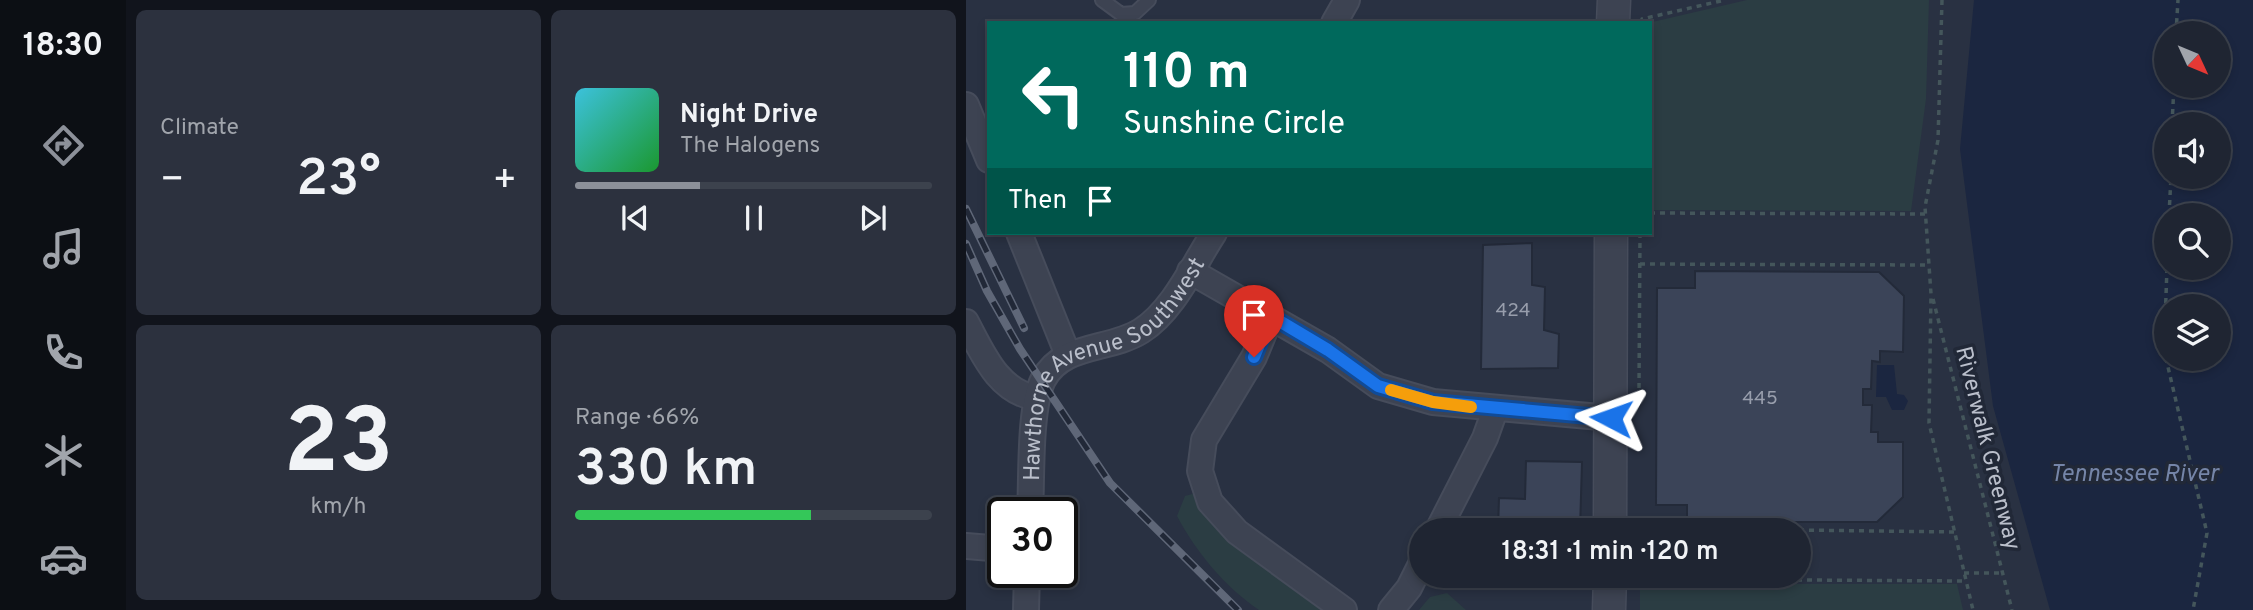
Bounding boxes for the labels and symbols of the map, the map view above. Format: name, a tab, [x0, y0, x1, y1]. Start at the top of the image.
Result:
north arrow	[2154, 21, 2231, 98]
street label: Hawthorne Avenue Southwest	[1019, 253, 1213, 481]
pin	[1224, 285, 1284, 357]
house number: 424	[1495, 299, 1531, 323]
street label: Riverwalk Greenway	[1947, 344, 2026, 554]
position arrow	[1574, 381, 1648, 455]
house number: 445	[1742, 387, 1778, 411]
water label: Tennessee River	[2050, 460, 2220, 490]
speed limit sign: 30	[987, 497, 1078, 588]

